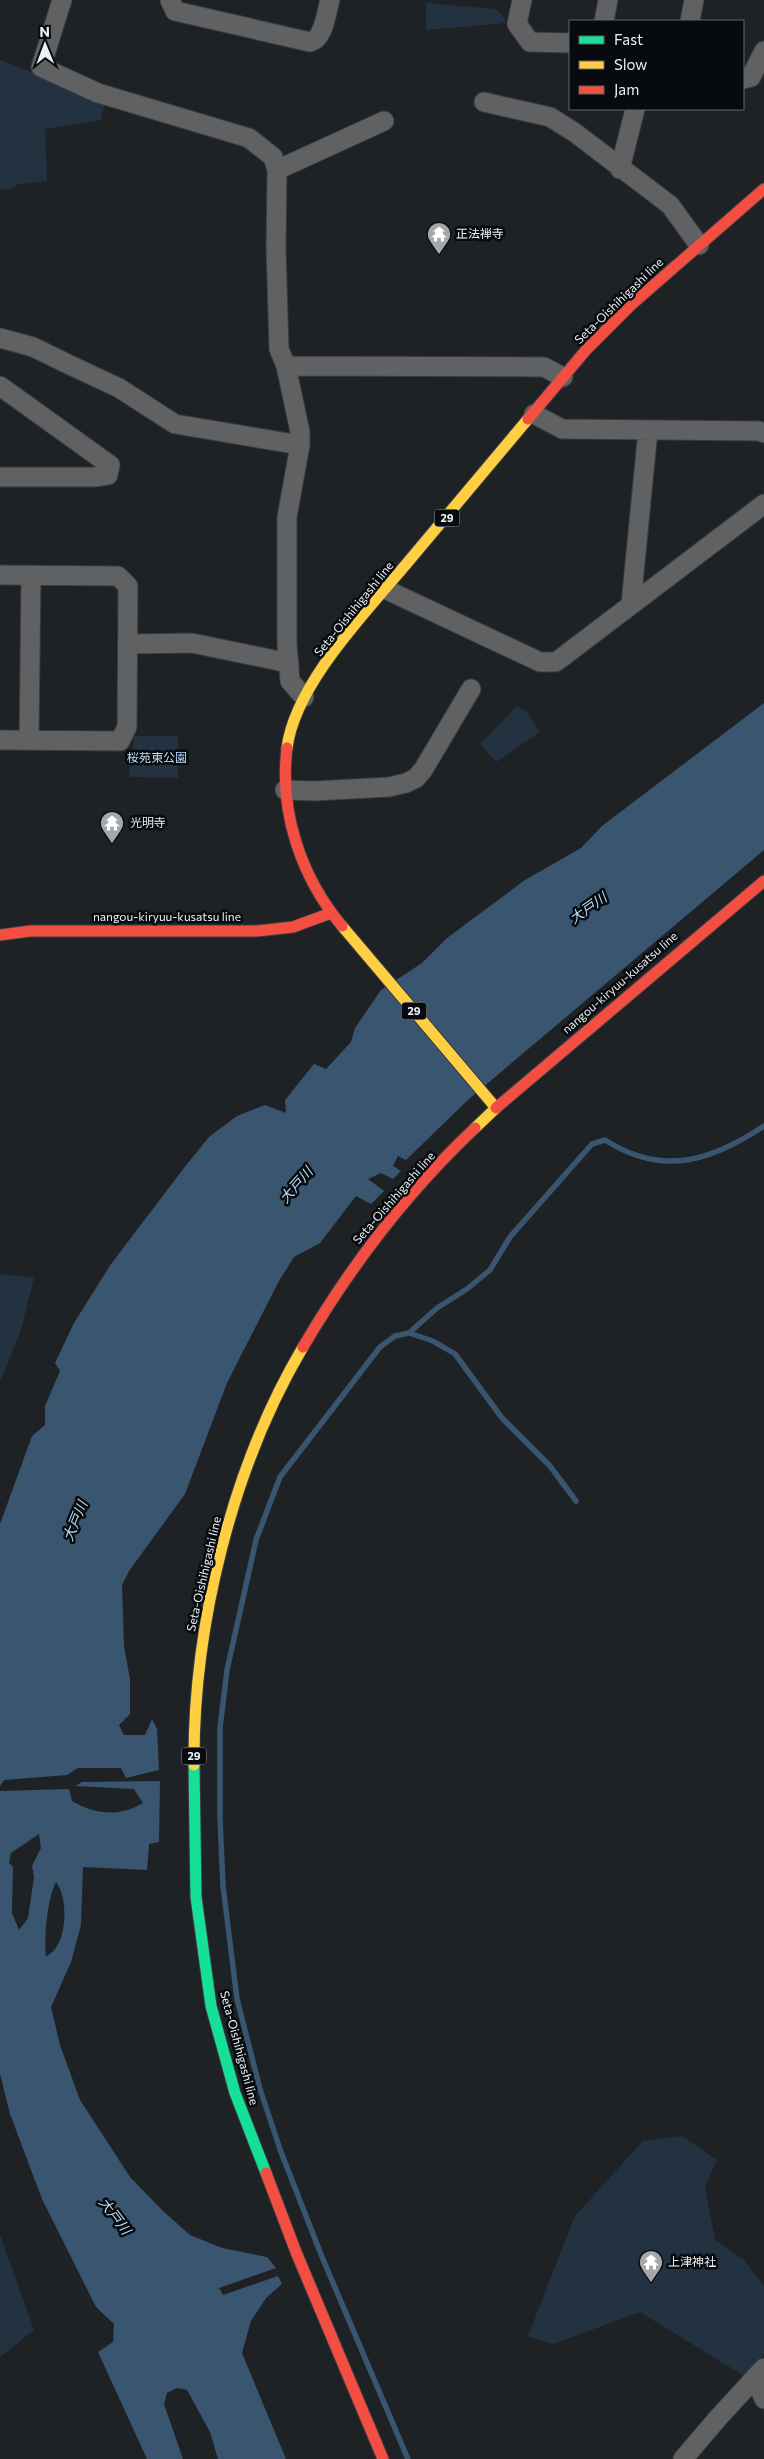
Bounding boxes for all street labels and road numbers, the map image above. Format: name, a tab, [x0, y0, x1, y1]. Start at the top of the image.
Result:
street label: Seta-Oishihigashi line	[571, 254, 665, 346]
road number: 29	[434, 509, 460, 526]
street label: Seta-Oishihigashi line	[311, 558, 396, 658]
street label: nangou-kiryuu-kusatsu line	[93, 909, 241, 923]
street label: nangou-kiryuu-kusatsu line	[559, 928, 680, 1036]
road number: 29	[402, 1002, 426, 1019]
street label: Seta-Oishihigashi line	[349, 1148, 437, 1246]
street label: Seta-Oishihigashi line	[183, 1515, 223, 1633]
road number: 29	[182, 1748, 206, 1764]
street label: Seta-Oishihigashi line	[218, 1989, 262, 2106]

